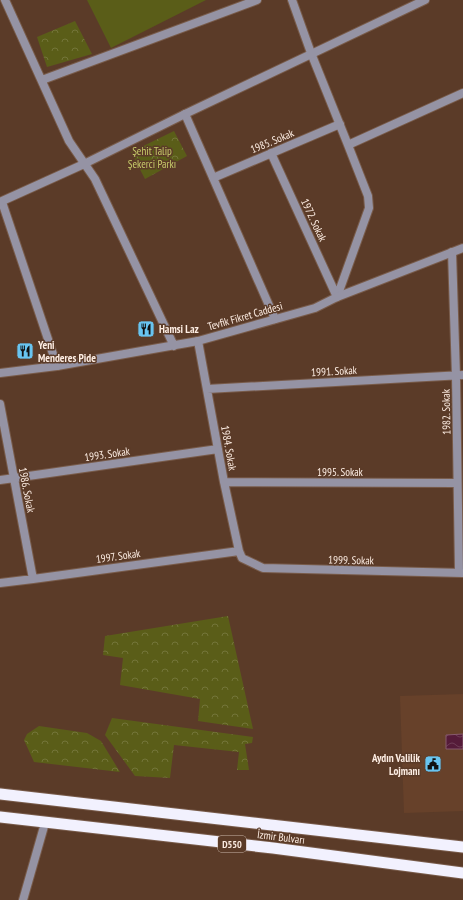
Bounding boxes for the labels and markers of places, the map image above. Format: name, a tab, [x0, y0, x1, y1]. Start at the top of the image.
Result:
restaurant icon: Hamsi Laz	[136, 319, 156, 339]
place label: Hamsi Laz	[159, 322, 199, 336]
place label: Yeni Menderes Pide	[37, 338, 96, 365]
restaurant icon: Yeni Menderes Pide	[15, 341, 35, 361]
place label: Aydın Valilik Lojmanı	[371, 751, 420, 778]
public building icon: Aydın Valilik Lojmanı	[423, 754, 443, 774]

